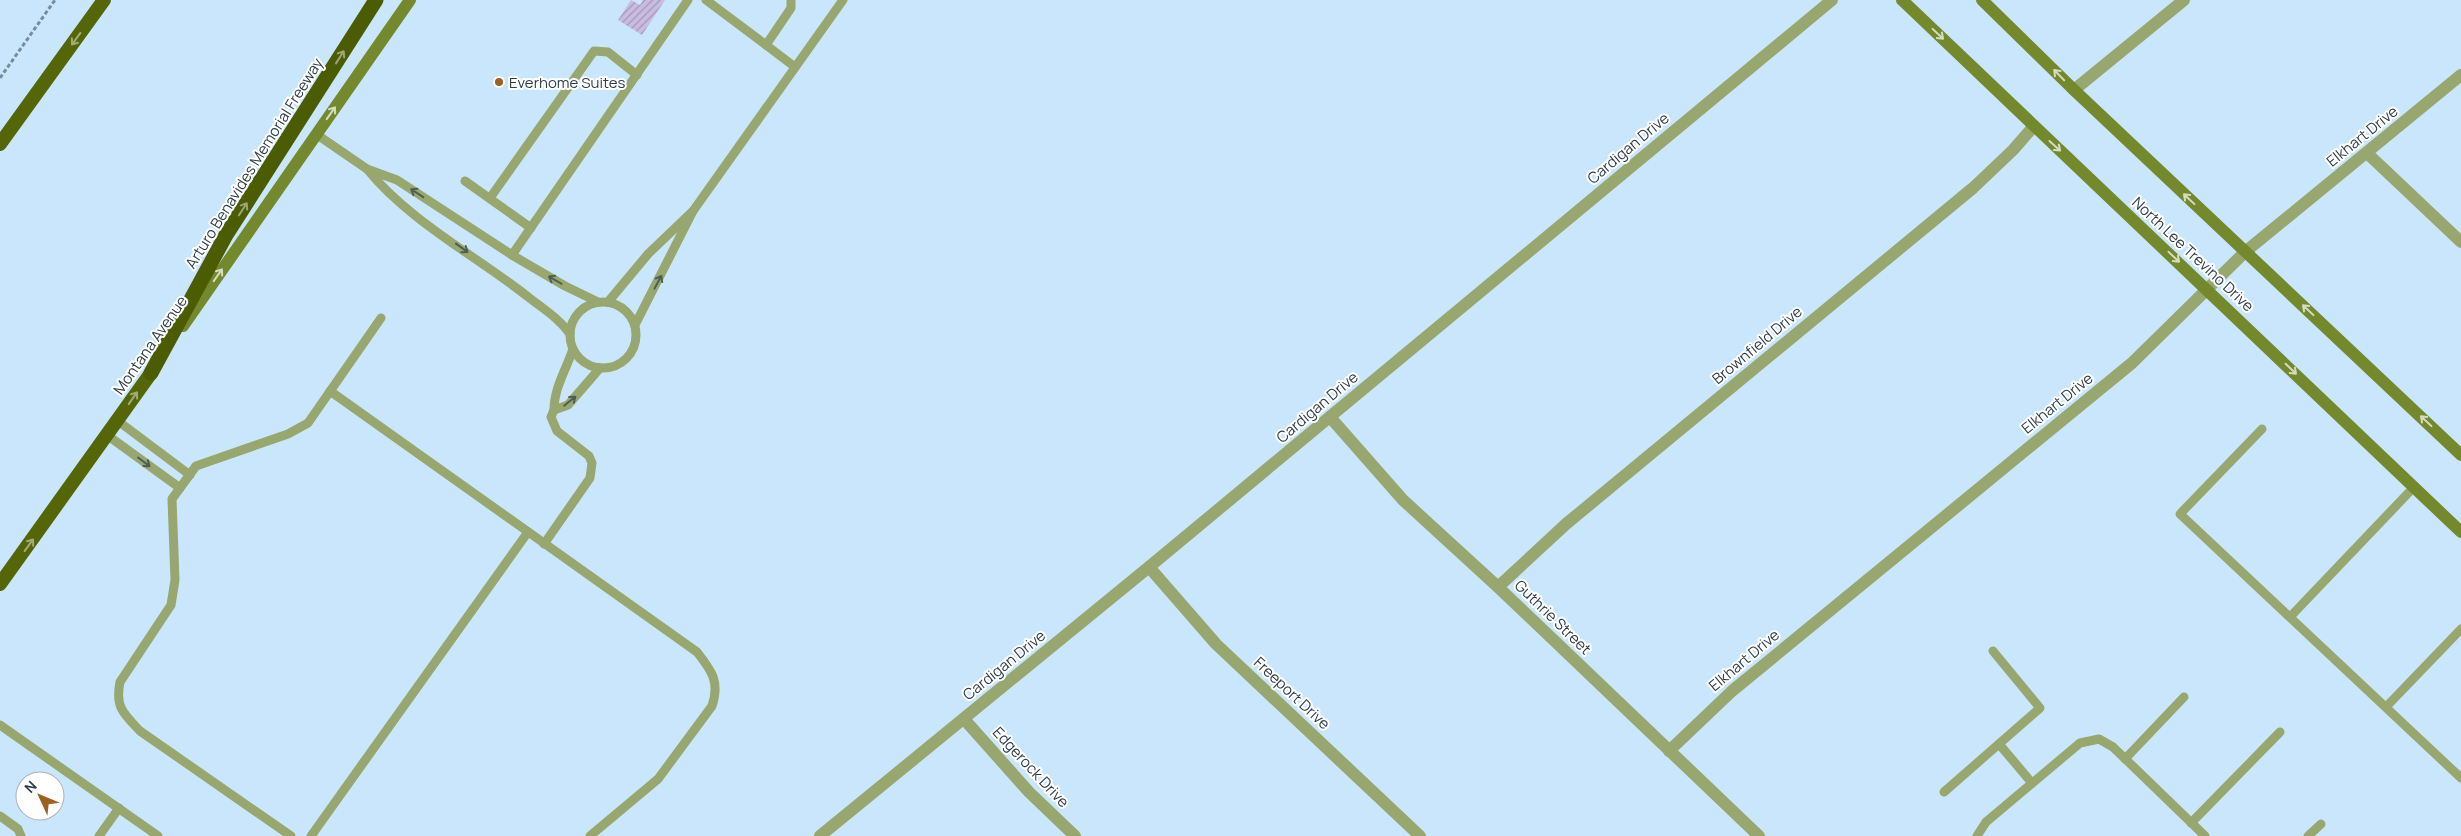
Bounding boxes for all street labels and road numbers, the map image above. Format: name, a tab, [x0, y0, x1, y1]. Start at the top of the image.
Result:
street label: Arturo Benavides Memorial Freeway	[180, 54, 328, 272]
street label: Elkhart Drive	[2322, 101, 2402, 171]
street label: Cardigan Drive	[1583, 107, 1674, 188]
street label: North Lee Trevino Drive	[2128, 192, 2259, 316]
street label: Montana Avenue	[108, 291, 192, 399]
street label: Brownfield Drive	[1707, 301, 1807, 389]
street label: Cardigan Drive	[1272, 366, 1363, 447]
street label: Elkhart Drive	[2017, 368, 2097, 438]
street label: Guthrie Street	[1510, 575, 1596, 659]
street label: Elkhart Drive	[1704, 624, 1784, 696]
street label: Cardigan Drive	[958, 625, 1050, 705]
street label: Freeport Drive	[1249, 652, 1335, 734]
street label: Edgerock Drive	[988, 722, 1074, 812]

